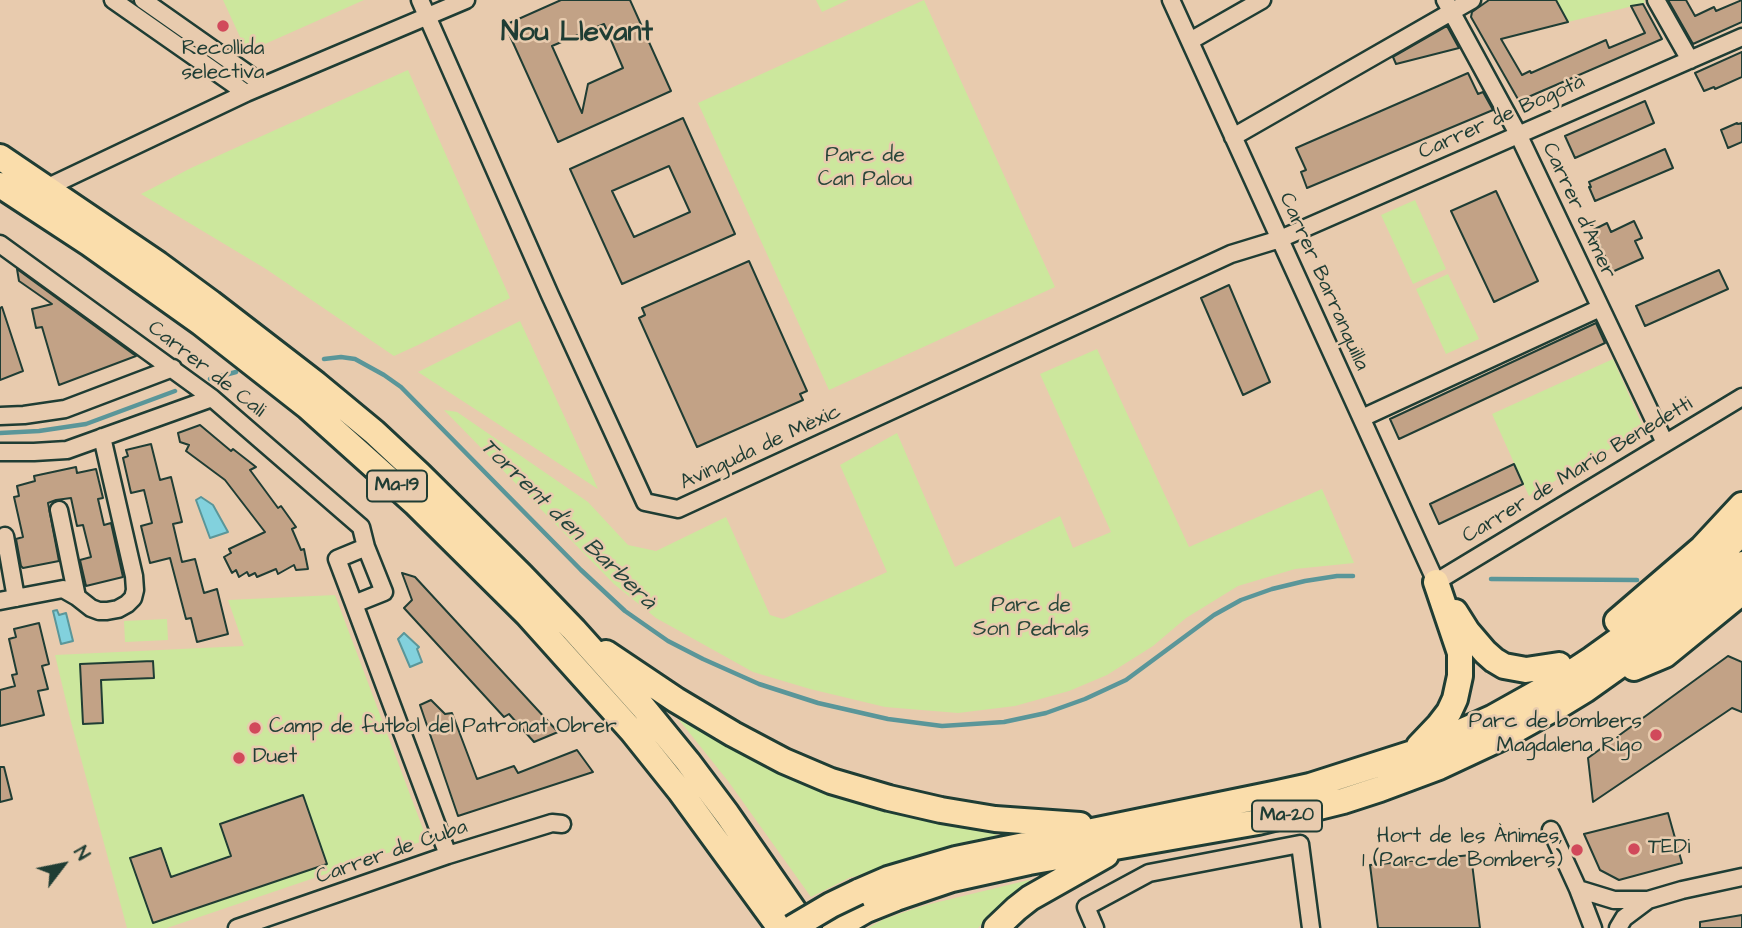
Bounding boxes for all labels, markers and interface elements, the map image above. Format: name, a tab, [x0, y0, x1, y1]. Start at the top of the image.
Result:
district label: Nou Llevant	[501, 17, 653, 51]
marker: Recollida selectiva	[215, 18, 231, 34]
place label: Recollida selectiva	[181, 37, 265, 87]
street label: Carrer de Bogotà	[1415, 70, 1589, 166]
street label: Carrer d'Amer	[1536, 139, 1620, 283]
park label: Parc de Can Palou	[818, 144, 912, 194]
street label: Carrer Barranquilla	[1272, 189, 1374, 375]
street label: Carrer de Cali	[142, 316, 270, 424]
street label: Carrer de Mario Benedetti	[1458, 392, 1698, 550]
street label: Avinguda de Mèxic	[676, 400, 846, 496]
water label: Torrent d'en Barberà	[473, 434, 661, 616]
road number: Ma-19	[367, 471, 427, 502]
park label: Parc de Son Pedrals	[973, 594, 1089, 644]
place label: Parc de bombers Magdalena Rigo	[1469, 710, 1642, 760]
place label: Camp de futbol del Patronat Obrer	[269, 715, 617, 741]
marker: Camp de futbol del Patronat Obrer	[247, 720, 263, 736]
marker: Parc de bombers Magdalena Rigo	[1648, 727, 1664, 743]
place label: Duet	[253, 745, 297, 771]
marker: Duet	[231, 750, 247, 766]
road number: Ma-20	[1252, 800, 1322, 832]
street label: Carrer de Cuba	[313, 815, 471, 891]
place label: Hort de les Ànimes, 1 (Parc de Bombers)	[1362, 825, 1563, 875]
north arrow	[28, 830, 98, 900]
place label: TEDi	[1648, 836, 1690, 862]
text: N	[67, 841, 96, 866]
marker: TEDi	[1626, 841, 1642, 857]
marker: Hort de les Ànimes, 1 (Parc de Bombers)	[1569, 842, 1585, 858]

